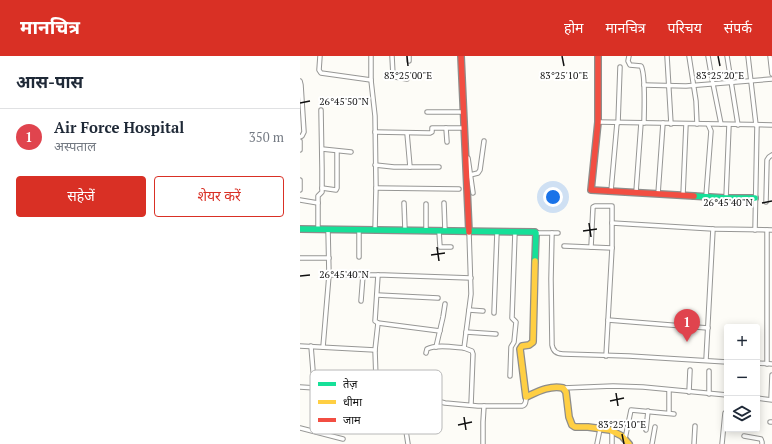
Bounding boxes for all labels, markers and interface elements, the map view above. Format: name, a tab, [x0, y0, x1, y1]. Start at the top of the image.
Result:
text: मानचित्र	[20, 14, 80, 39]
text: होम	[564, 18, 583, 37]
text: मानचित्र	[605, 18, 646, 37]
text: परिचय	[668, 18, 702, 37]
text: संपर्क	[724, 18, 752, 37]
text: 83°25'00"E	[384, 69, 432, 82]
text: 83°25'10"E	[540, 69, 588, 82]
text: 83°25'20"E	[696, 69, 744, 82]
text: आस-पास	[16, 70, 83, 93]
text: 26°45'50"N	[319, 95, 369, 108]
text: Air Force Hospital	[54, 117, 184, 137]
text: 1	[25, 128, 33, 146]
text: 350 m	[249, 128, 284, 146]
text: अस्पताल	[54, 137, 96, 155]
button: सहेजें	[16, 176, 146, 217]
button: शेयर करें	[154, 176, 284, 217]
your location	[543, 187, 563, 207]
text: 26°45'40"N	[703, 196, 753, 209]
text: 26°45'40"N	[319, 268, 369, 281]
pin: 1	[674, 309, 700, 342]
map controls	[724, 324, 760, 432]
button: +	[724, 324, 760, 360]
button: −	[724, 360, 760, 396]
legend	[310, 370, 442, 434]
text: तेज़	[343, 377, 358, 391]
text: धीमा	[343, 395, 362, 409]
button: layers	[724, 396, 760, 432]
text: जाम	[343, 413, 361, 427]
text: 83°25'10"E	[598, 418, 646, 431]

